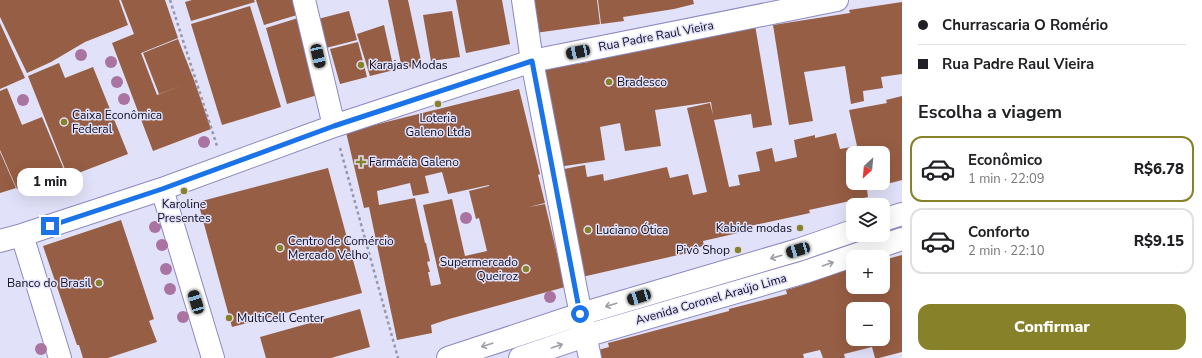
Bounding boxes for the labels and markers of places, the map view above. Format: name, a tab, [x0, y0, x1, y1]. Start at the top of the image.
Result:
place label: Karajas Modas	[369, 57, 448, 73]
marker: Karajas Modas	[356, 60, 366, 70]
place label: Bradesco	[617, 74, 667, 90]
marker: Bradesco	[604, 77, 614, 87]
marker: Loteria Galeno Ltda	[433, 99, 443, 109]
place label: Caixa Econômica Federal	[72, 107, 162, 137]
place label: Loteria Galeno Ltda	[405, 110, 471, 140]
marker: Caixa Econômica Federal	[59, 117, 69, 127]
place label: Farmácia Galeno	[369, 154, 459, 170]
marker: Farmácia Galeno	[356, 157, 366, 167]
marker: Karoline Presentes	[179, 186, 189, 196]
place label: Karoline Presentes	[157, 196, 211, 226]
place label: Kabide modas	[716, 220, 792, 236]
place label: Luciano Ótica	[596, 222, 668, 238]
marker: Kabide modas	[795, 223, 805, 233]
marker: Luciano Ótica	[583, 225, 593, 235]
place label: Centro de Comércio Mercado Velho	[288, 233, 394, 263]
place label: Pivô Shop	[676, 242, 730, 258]
marker: Centro de Comércio Mercado Velho	[275, 243, 285, 253]
marker: Pivô Shop	[733, 245, 743, 255]
place label: Supermercado Queiroz	[440, 254, 518, 284]
marker: Supermercado Queiroz	[521, 264, 531, 274]
place label: Banco do Brasil	[7, 275, 91, 291]
marker: Banco do Brasil	[94, 278, 104, 288]
place label: MultiCell Center	[237, 310, 325, 326]
marker: MultiCell Center	[224, 313, 234, 323]

